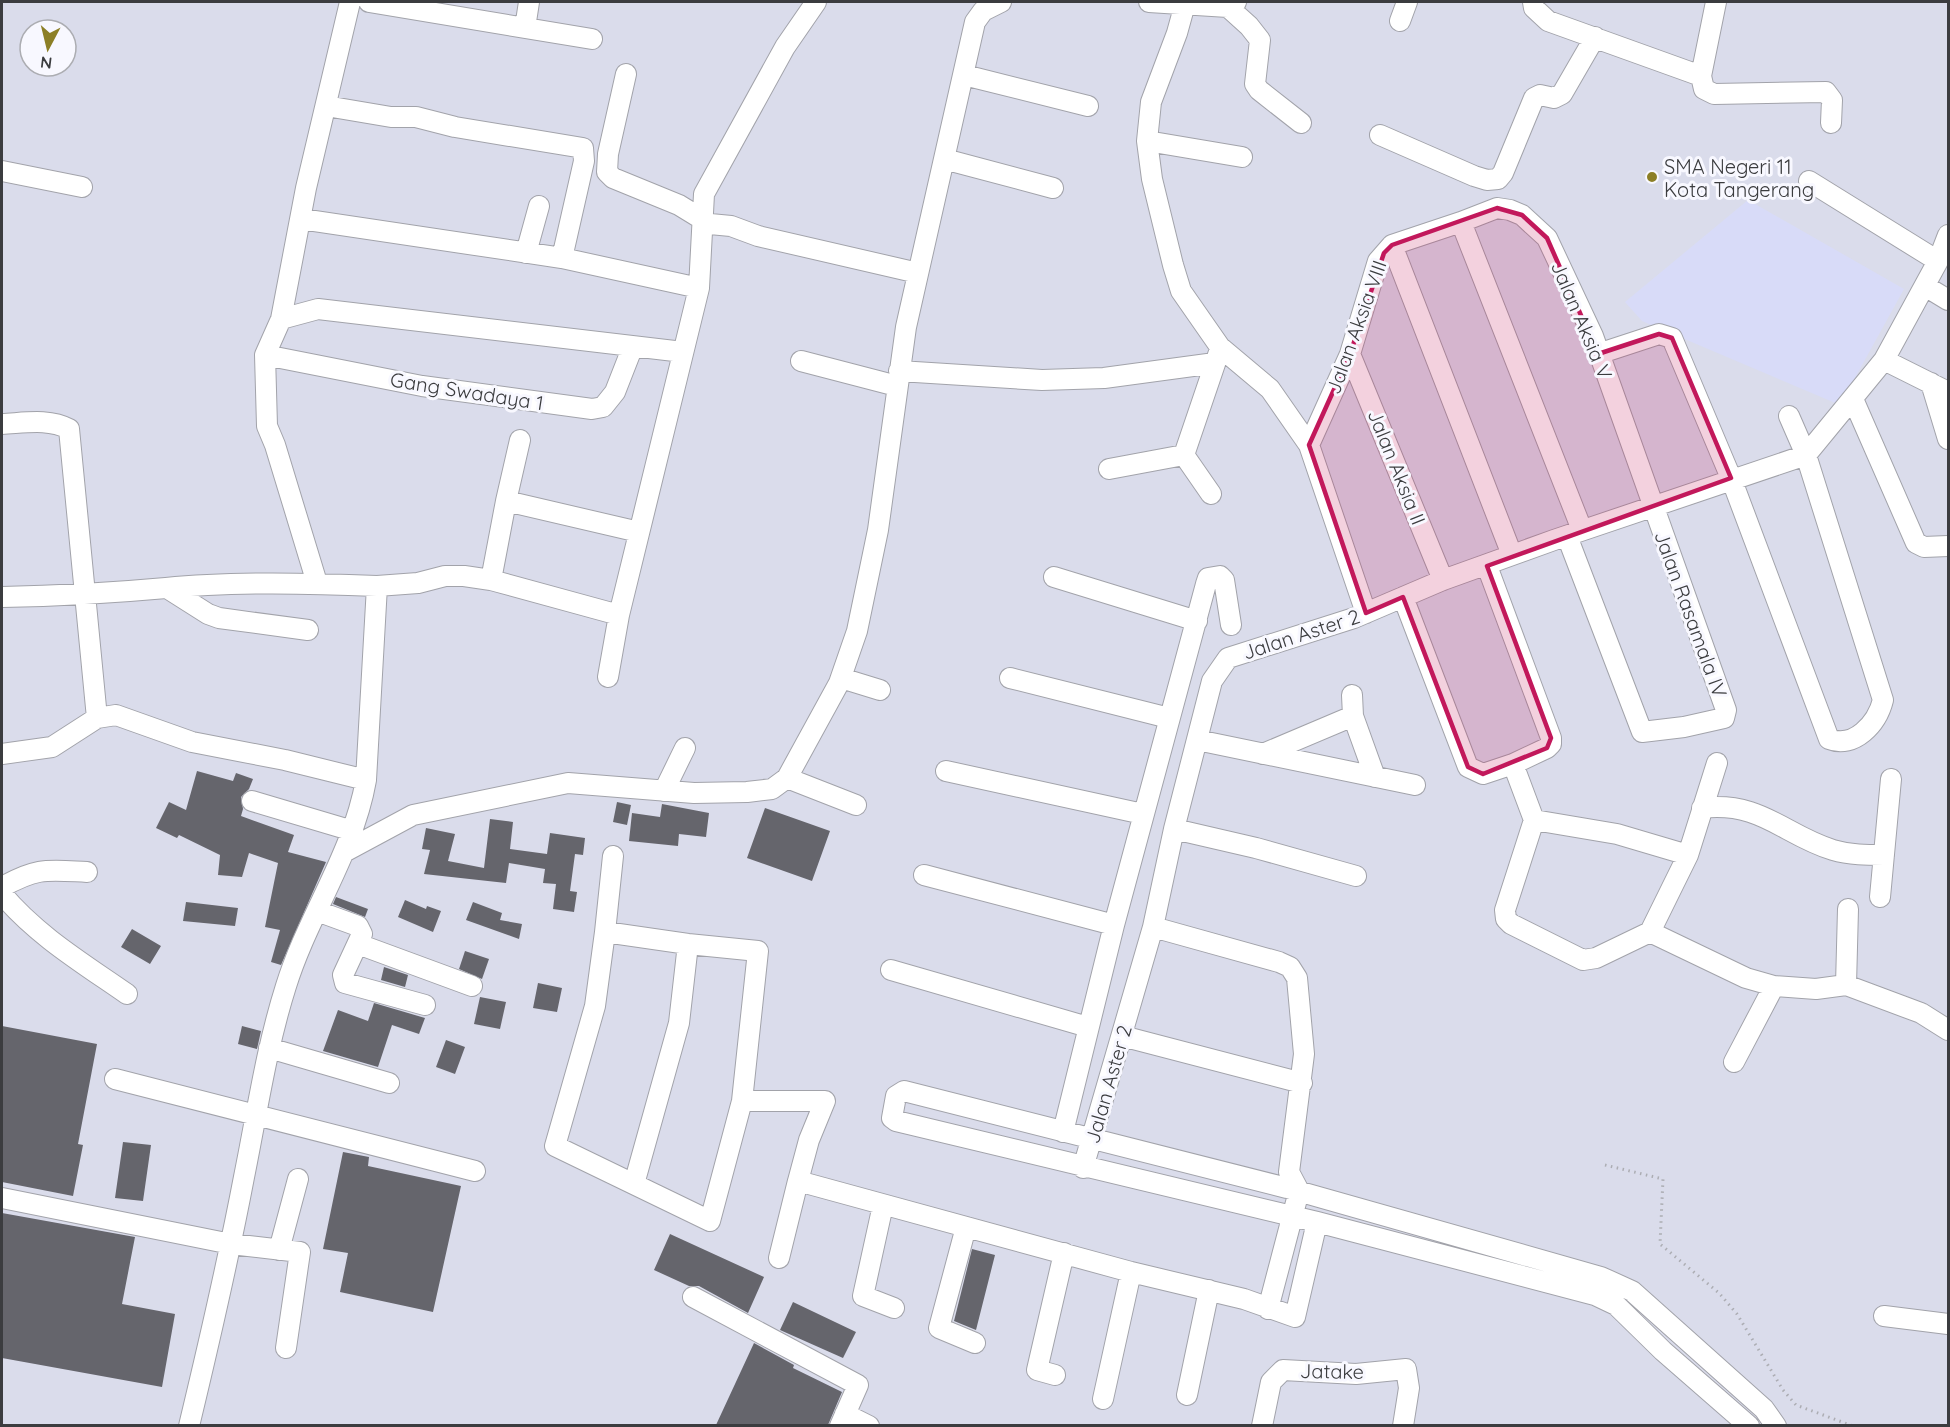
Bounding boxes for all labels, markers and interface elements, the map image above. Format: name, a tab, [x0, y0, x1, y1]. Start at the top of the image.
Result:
north arrow	[18, 18, 78, 78]
text: N	[39, 52, 53, 74]
place label: SMA Negeri 11 Kota Tangerang	[1664, 154, 1814, 202]
marker: SMA Negeri 11 Kota Tangerang	[1645, 170, 1659, 184]
street label: Jalan Aksia VIII	[1320, 257, 1392, 397]
street label: Jalan Aksia V	[1546, 257, 1618, 383]
street label: Gang Swadaya 1	[389, 367, 545, 415]
street label: Jalan Aksia II	[1363, 406, 1431, 528]
street label: Jalan Rasamala IV	[1649, 527, 1733, 701]
street label: Jalan Aster 2	[1239, 603, 1363, 665]
street label: Jalan Aster 2	[1079, 1022, 1137, 1146]
street label: Jatake	[1300, 1358, 1364, 1384]

